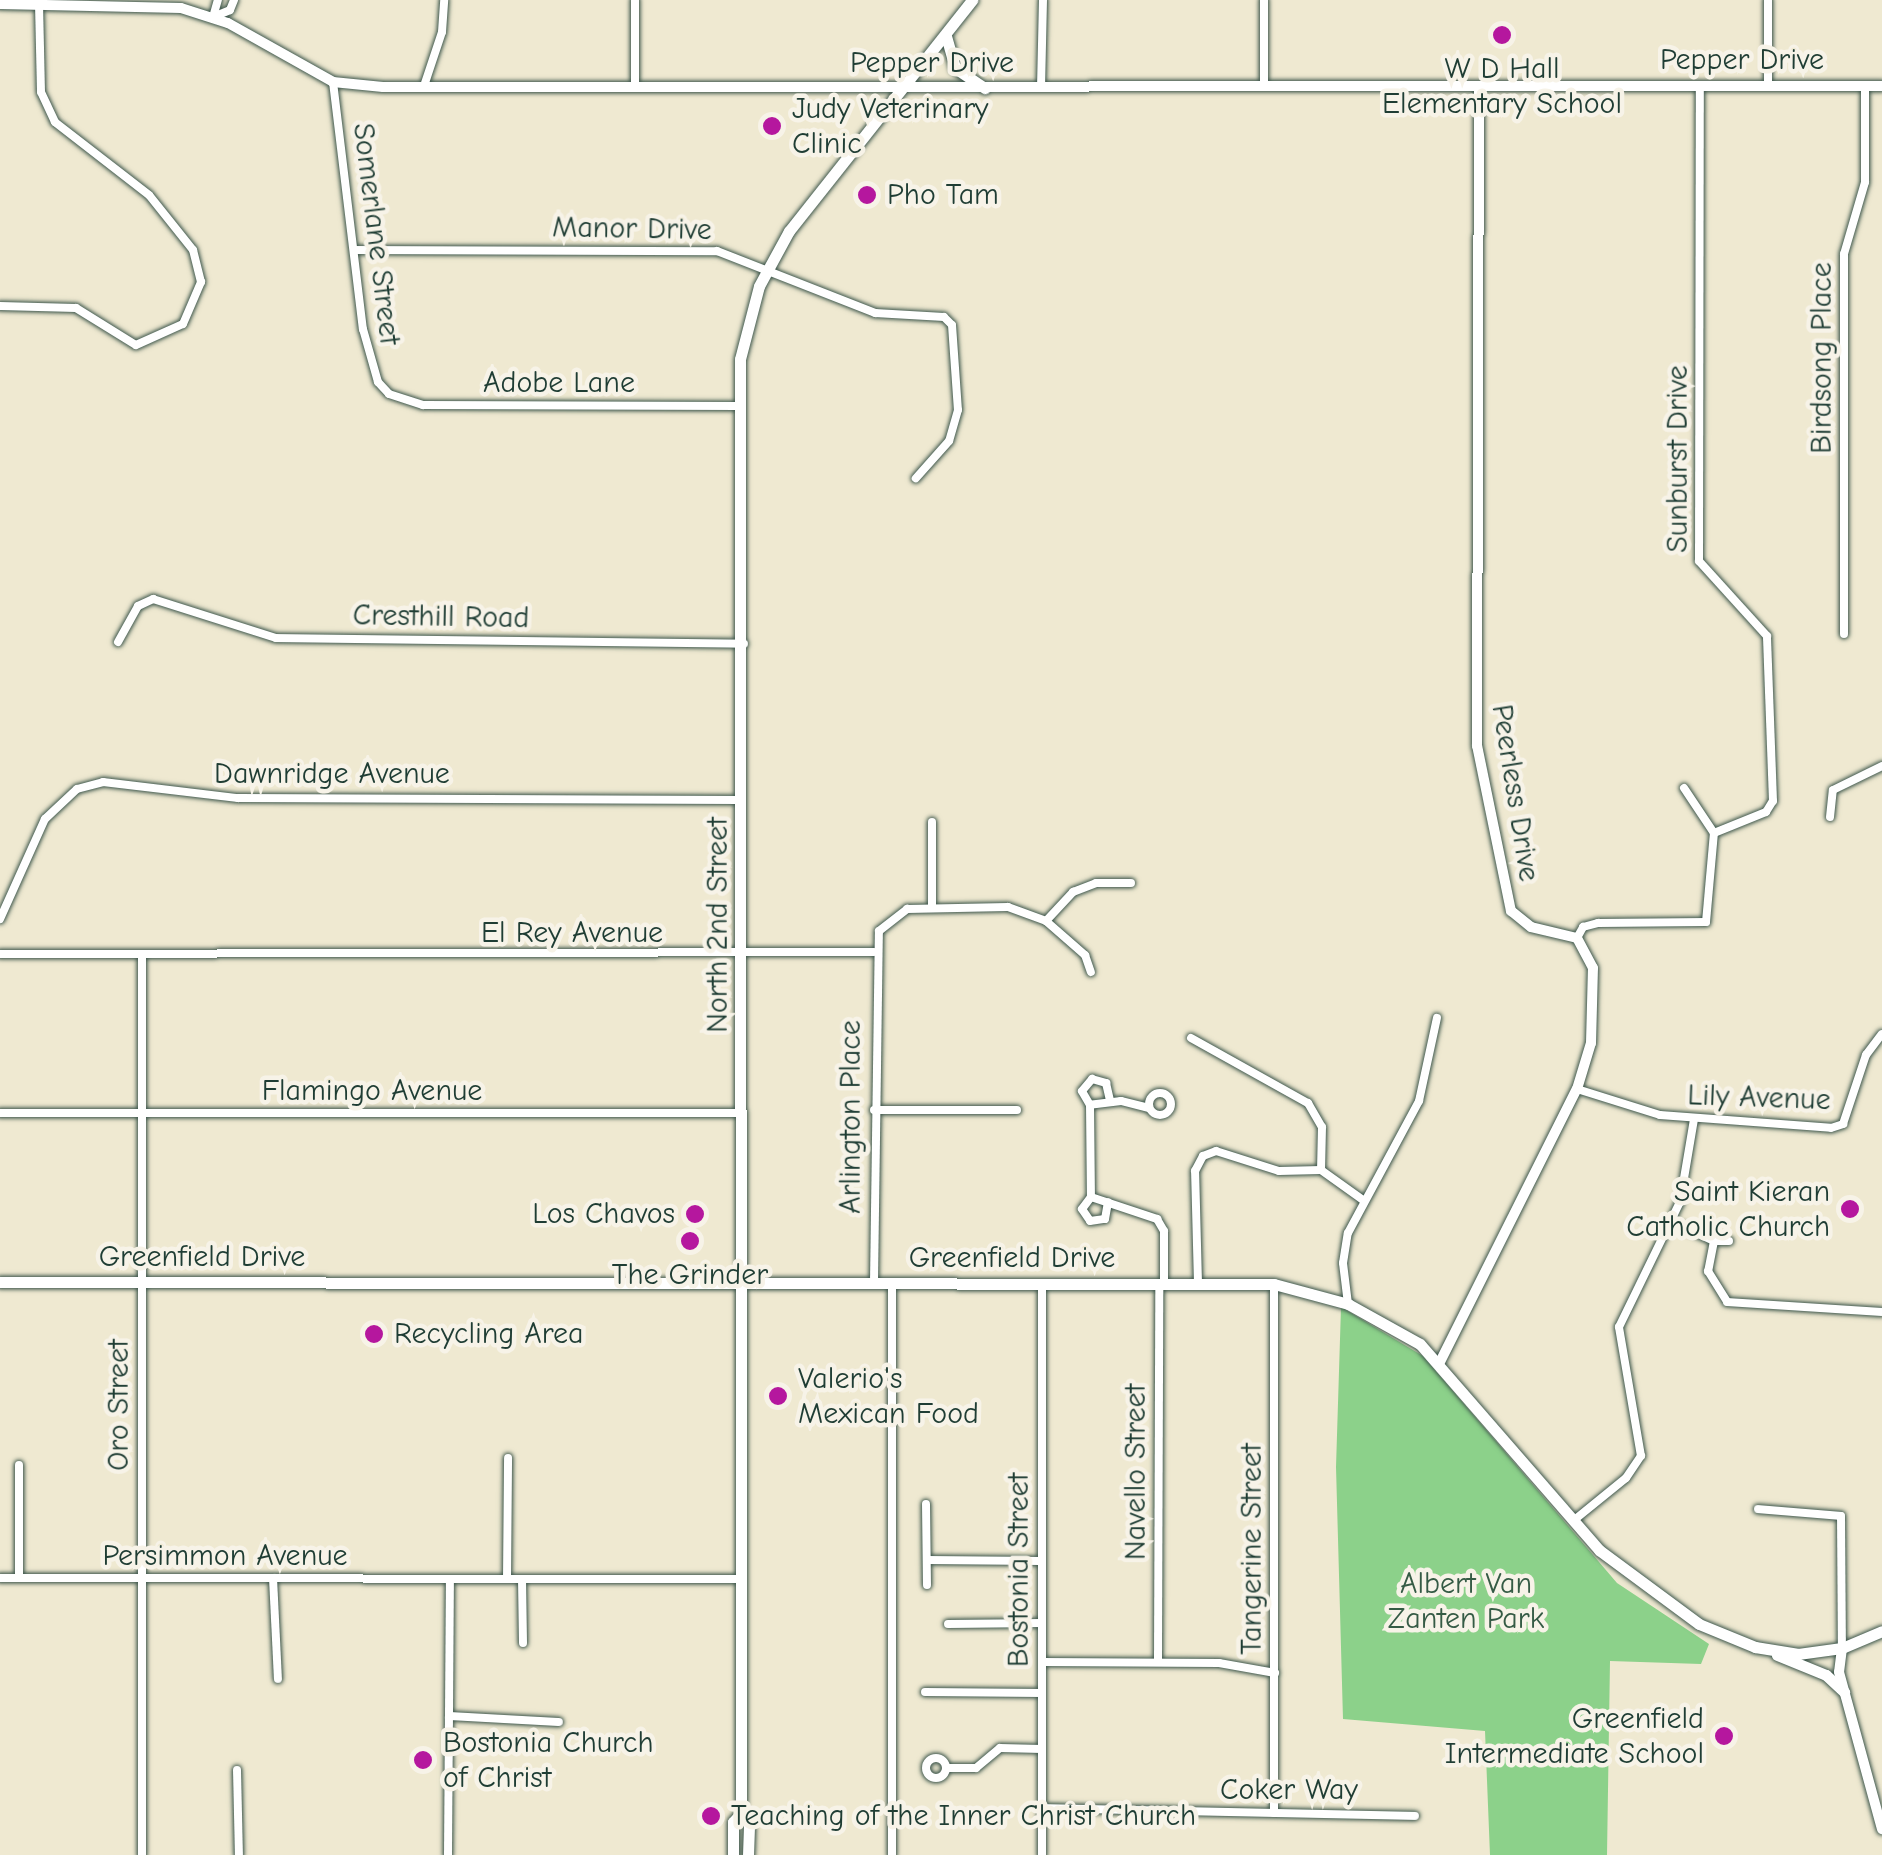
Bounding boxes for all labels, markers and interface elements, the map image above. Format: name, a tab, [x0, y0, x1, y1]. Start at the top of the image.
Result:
marker: W D Hall Elementary School	[1491, 24, 1513, 46]
street label: Pepper Drive	[1660, 42, 1824, 78]
street label: Pepper Drive	[850, 45, 1014, 81]
place label: W D Hall Elementary School	[1382, 51, 1622, 122]
place label: Judy Veterinary Clinic	[792, 91, 989, 162]
marker: Judy Veterinary Clinic	[761, 115, 783, 137]
street label: Somerlane Street	[345, 121, 407, 347]
place label: Pho Tam	[887, 177, 999, 213]
marker: Pho Tam	[856, 184, 878, 206]
street label: Manor Drive	[552, 210, 712, 248]
street label: Birdsong Place	[1804, 262, 1840, 454]
street label: Adobe Lane	[483, 365, 635, 401]
street label: Sunburst Drive	[1660, 365, 1696, 553]
street label: Cresthill Road	[352, 597, 530, 637]
street label: Peerless Drive	[1483, 702, 1547, 884]
street label: Dawnridge Avenue	[214, 756, 450, 792]
street label: North 2nd Street	[700, 817, 736, 1033]
street label: El Rey Avenue	[481, 915, 663, 951]
street label: Arlington Place	[833, 1020, 869, 1214]
street label: Flamingo Avenue	[262, 1073, 482, 1109]
street label: Lily Avenue	[1687, 1078, 1831, 1118]
place label: Saint Kieran Catholic Church	[1626, 1174, 1830, 1244]
place label: Los Chavos	[532, 1196, 675, 1232]
marker: Saint Kieran Catholic Church	[1839, 1198, 1861, 1220]
marker: Los Chavos	[684, 1203, 706, 1225]
marker: The Grinder	[679, 1230, 701, 1252]
street label: Greenfield Drive	[99, 1239, 305, 1275]
street label: Greenfield Drive	[909, 1240, 1115, 1276]
place label: The Grinder	[612, 1257, 768, 1293]
place label: Recycling Area	[394, 1316, 584, 1352]
marker: Recycling Area	[363, 1323, 385, 1345]
street label: Oro Street	[101, 1339, 137, 1471]
place label: Valerio's Mexican Food	[798, 1361, 979, 1432]
street label: Navello Street	[1118, 1384, 1154, 1560]
marker: Valerio's Mexican Food	[767, 1385, 789, 1407]
street label: Tangerine Street	[1234, 1443, 1270, 1655]
street label: Bostonia Street	[1001, 1473, 1037, 1667]
street label: Persimmon Avenue	[102, 1538, 348, 1574]
park label: Albert Van Zanten Park	[1388, 1566, 1544, 1636]
place label: Greenfield Intermediate School	[1445, 1701, 1704, 1772]
place label: Bostonia Church of Christ	[443, 1725, 654, 1796]
marker: Greenfield Intermediate School	[1713, 1725, 1735, 1747]
marker: Bostonia Church of Christ	[412, 1749, 434, 1771]
street label: Coker Way	[1220, 1772, 1358, 1808]
place label: Teaching of the Inner Christ Church	[731, 1798, 1196, 1834]
marker: Teaching of the Inner Christ Church	[700, 1805, 722, 1827]

